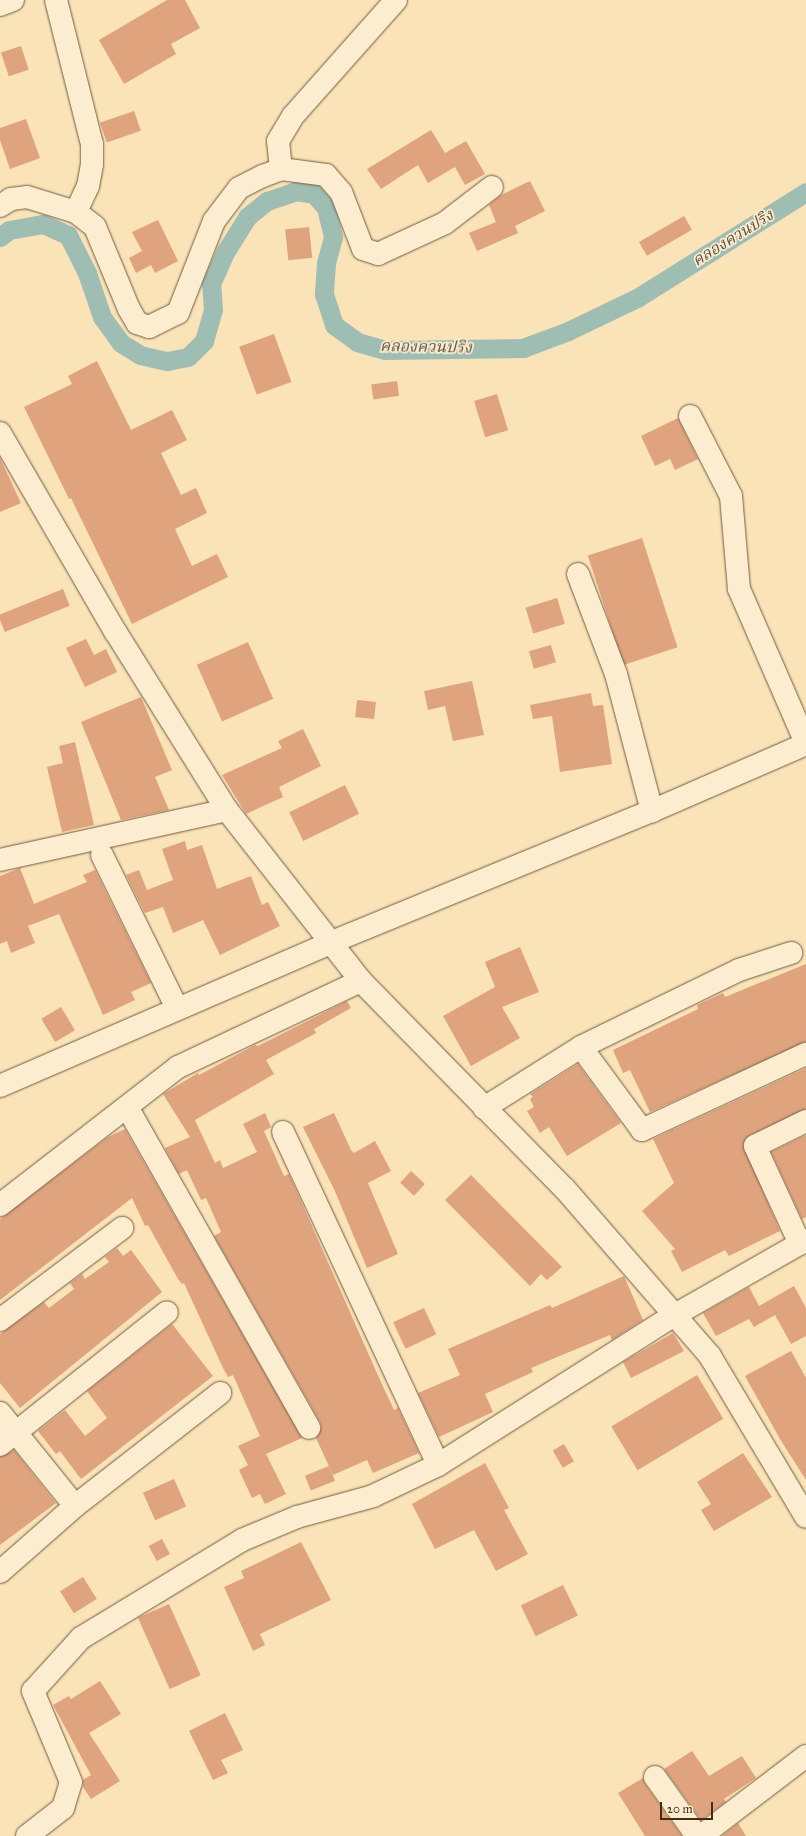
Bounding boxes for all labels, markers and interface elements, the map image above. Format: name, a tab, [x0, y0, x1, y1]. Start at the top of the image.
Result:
water label: คลองควนปริง	[689, 205, 777, 271]
water label: คลองควนปริง	[380, 337, 472, 357]
scale bar	[662, 1794, 715, 1820]
text: 20 m	[667, 1802, 693, 1816]

